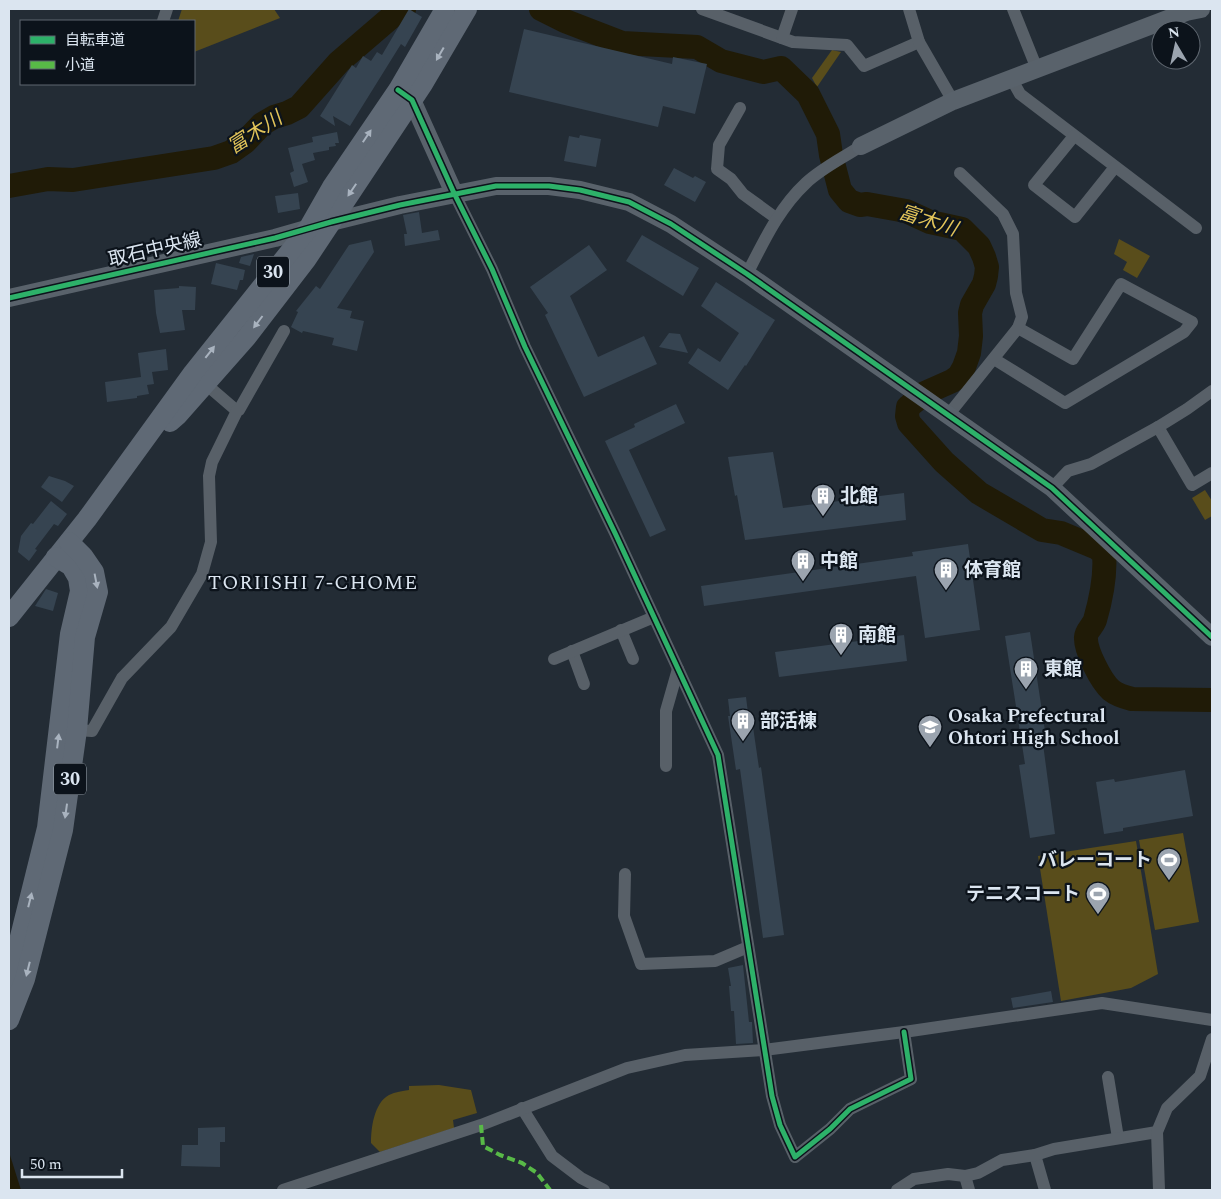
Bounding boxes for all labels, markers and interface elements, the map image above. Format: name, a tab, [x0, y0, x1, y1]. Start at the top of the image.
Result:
legend	[20, 20, 195, 85]
north arrow	[1151, 20, 1201, 70]
text: N	[1167, 21, 1181, 44]
text: 自転車道	[65, 29, 125, 52]
one-way arrow	[436, 47, 445, 60]
text: 小道	[65, 54, 95, 77]
water label: 富木川	[222, 103, 290, 162]
one-way arrow	[362, 129, 372, 142]
one-way arrow	[347, 183, 357, 197]
water label: 富木川	[895, 197, 963, 245]
street label: 取石中央線	[105, 225, 205, 275]
road number: 30	[257, 256, 289, 288]
one-way arrow	[253, 316, 264, 329]
one-way arrow	[205, 346, 216, 359]
place label: 北館	[840, 482, 878, 511]
building icon: 北館	[810, 483, 836, 517]
place label: 中館	[820, 547, 858, 576]
building icon: 中館	[790, 548, 816, 582]
place label: 体育館	[964, 556, 1021, 585]
building icon: 体育館	[933, 557, 959, 591]
district label: TORIISHI 7-CHOME	[208, 568, 418, 598]
one-way arrow	[92, 574, 100, 590]
place label: 南館	[858, 621, 896, 650]
building icon: 南館	[828, 622, 854, 656]
place label: 東館	[1044, 655, 1082, 684]
building icon: 東館	[1013, 656, 1039, 690]
place label: Osaka Prefectural Ohtori High School	[948, 702, 1120, 753]
place label: 部活棟	[760, 707, 817, 736]
building icon: 部活棟	[730, 708, 756, 742]
school or university icon: Osaka Prefectural Ohtori High School	[917, 714, 943, 748]
one-way arrow	[54, 732, 62, 748]
road number: 30	[54, 764, 86, 794]
one-way arrow	[61, 803, 69, 819]
place label: バレーコート	[1038, 846, 1152, 875]
sports icon: バレーコート	[1156, 847, 1182, 881]
place label: テニスコート	[966, 880, 1080, 909]
sports icon: テニスコート	[1085, 881, 1111, 915]
one-way arrow	[26, 893, 34, 908]
one-way arrow	[24, 961, 32, 976]
scale bar	[22, 1146, 122, 1178]
text: 50 m	[30, 1153, 62, 1176]

